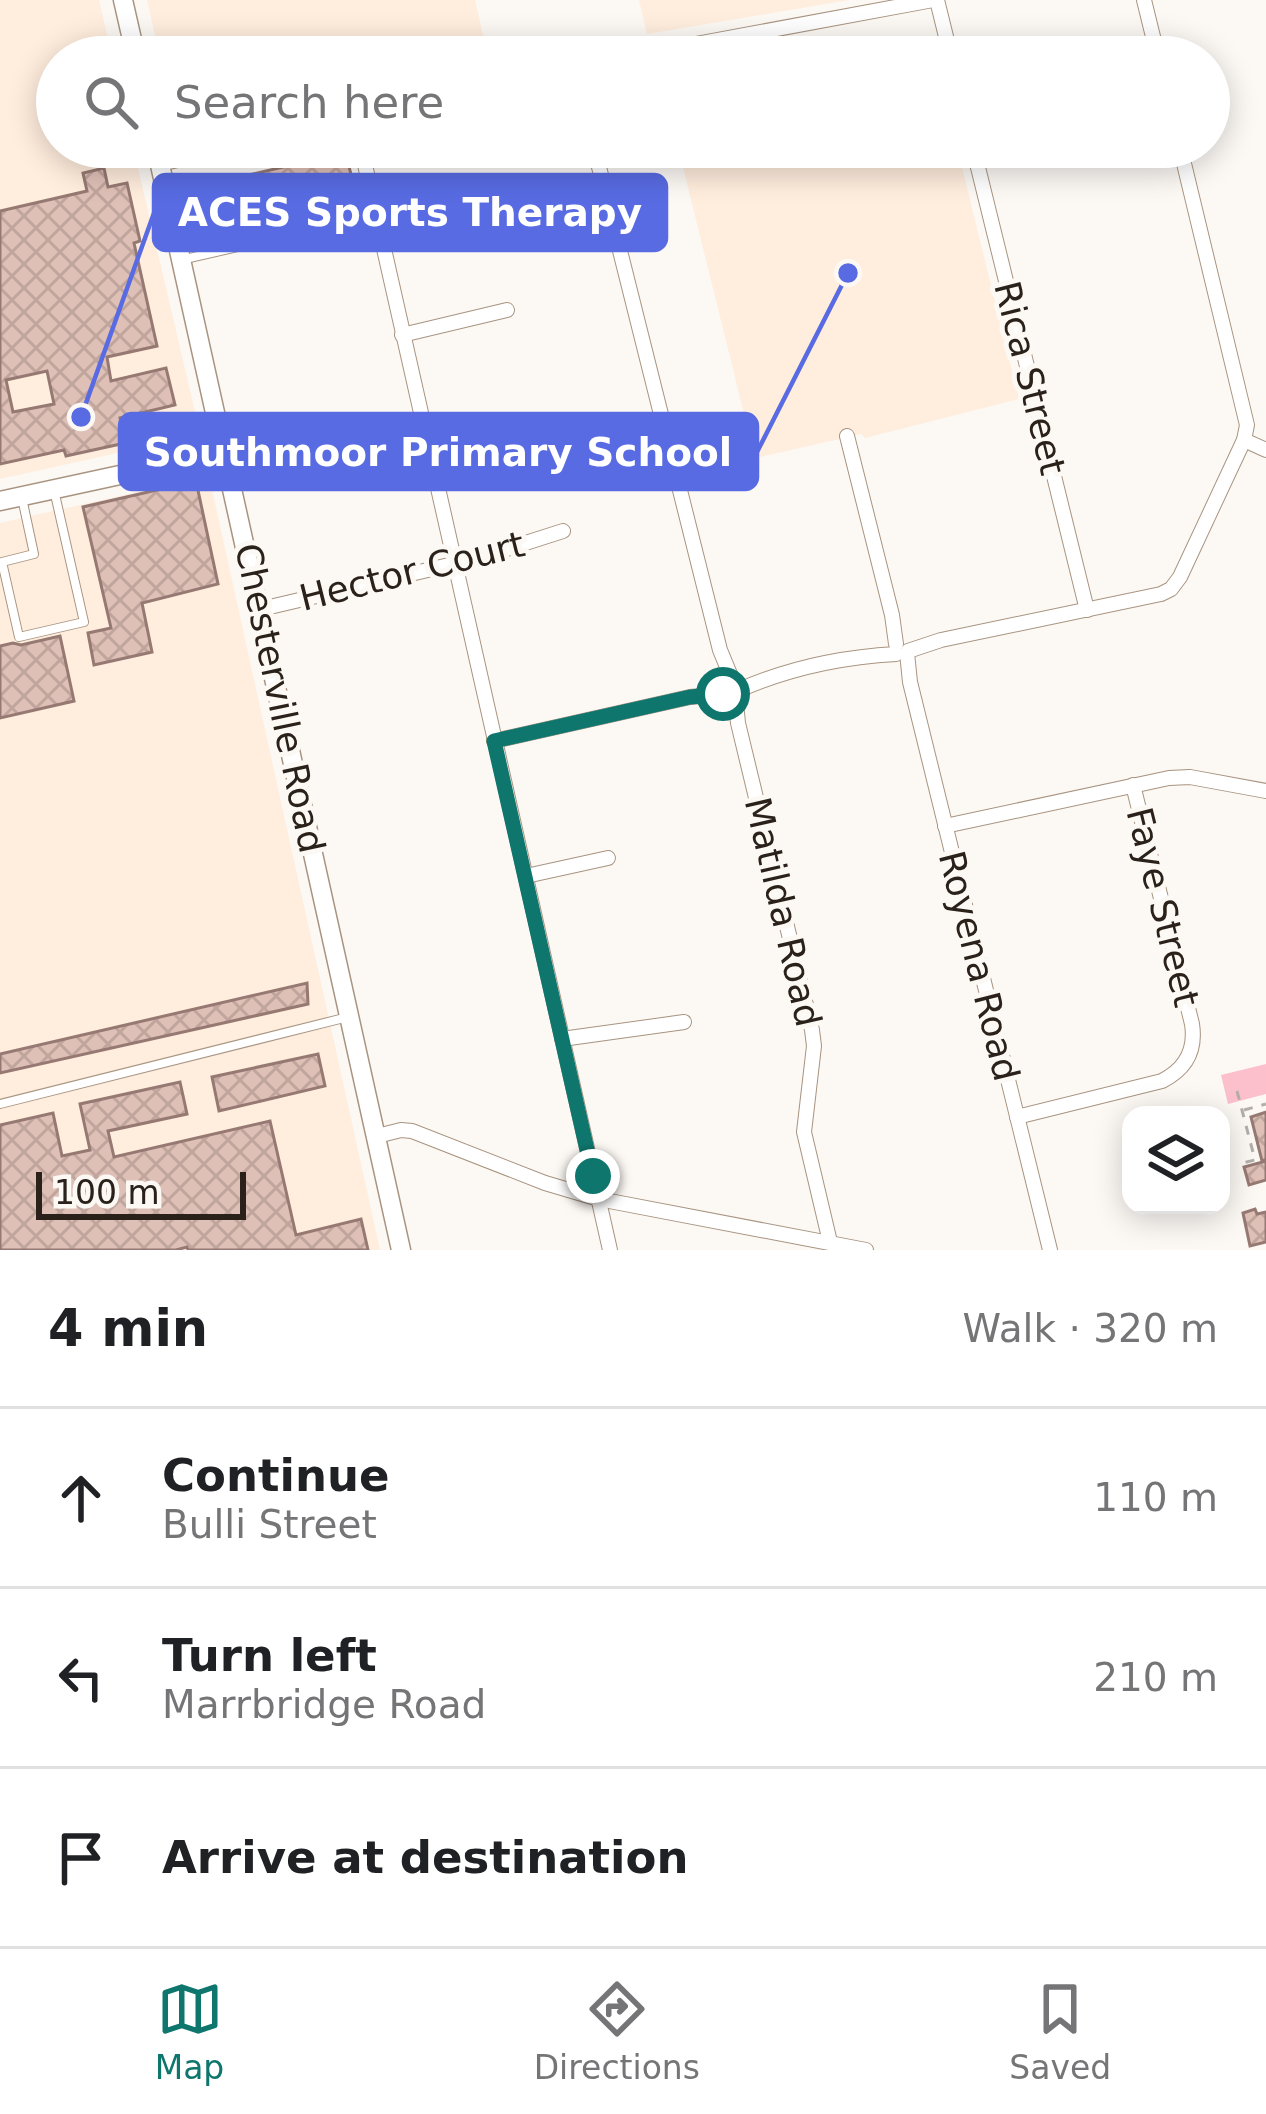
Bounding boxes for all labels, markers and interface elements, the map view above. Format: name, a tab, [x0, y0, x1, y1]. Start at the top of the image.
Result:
search box	[36, 36, 1230, 168]
icon: search	[78, 69, 144, 135]
text: Search here	[174, 76, 444, 129]
callout: ACES Sports Therapy	[154, 175, 666, 250]
text: ACES Sports Therapy	[178, 190, 642, 235]
street label: Rica Street	[986, 277, 1074, 479]
callout: Southmoor Primary School	[120, 414, 757, 489]
text: Southmoor Primary School	[144, 430, 732, 475]
street label: Hector Court	[295, 523, 529, 619]
street label: Chesterville Road	[227, 540, 333, 856]
route start	[696, 667, 750, 721]
street label: Matilda Road	[737, 793, 829, 1031]
street label: Faye Street	[1118, 803, 1208, 1011]
street label: Royena Road	[931, 847, 1027, 1085]
map controls	[1122, 1106, 1230, 1214]
button: layers	[1122, 1106, 1230, 1214]
route end	[566, 1149, 620, 1203]
scale bar	[36, 1166, 246, 1219]
text: 100 m	[54, 1173, 160, 1212]
text: 4 min	[48, 1299, 208, 1358]
text: Walk · 320 m	[963, 1306, 1218, 1351]
text: Continue	[162, 1449, 390, 1502]
icon: ahead	[48, 1465, 114, 1531]
text: 110 m	[1093, 1475, 1218, 1520]
text: Bulli Street	[162, 1502, 377, 1547]
text: Turn left	[162, 1629, 377, 1682]
icon: left	[48, 1645, 114, 1711]
text: 210 m	[1093, 1655, 1218, 1700]
text: Marrbridge Road	[162, 1682, 486, 1727]
icon: arrive	[48, 1825, 114, 1891]
text: Arrive at destination	[162, 1831, 688, 1884]
tab: Map	[155, 1976, 224, 2087]
tab: Directions	[534, 1976, 700, 2087]
tab: Saved	[1009, 1976, 1111, 2087]

